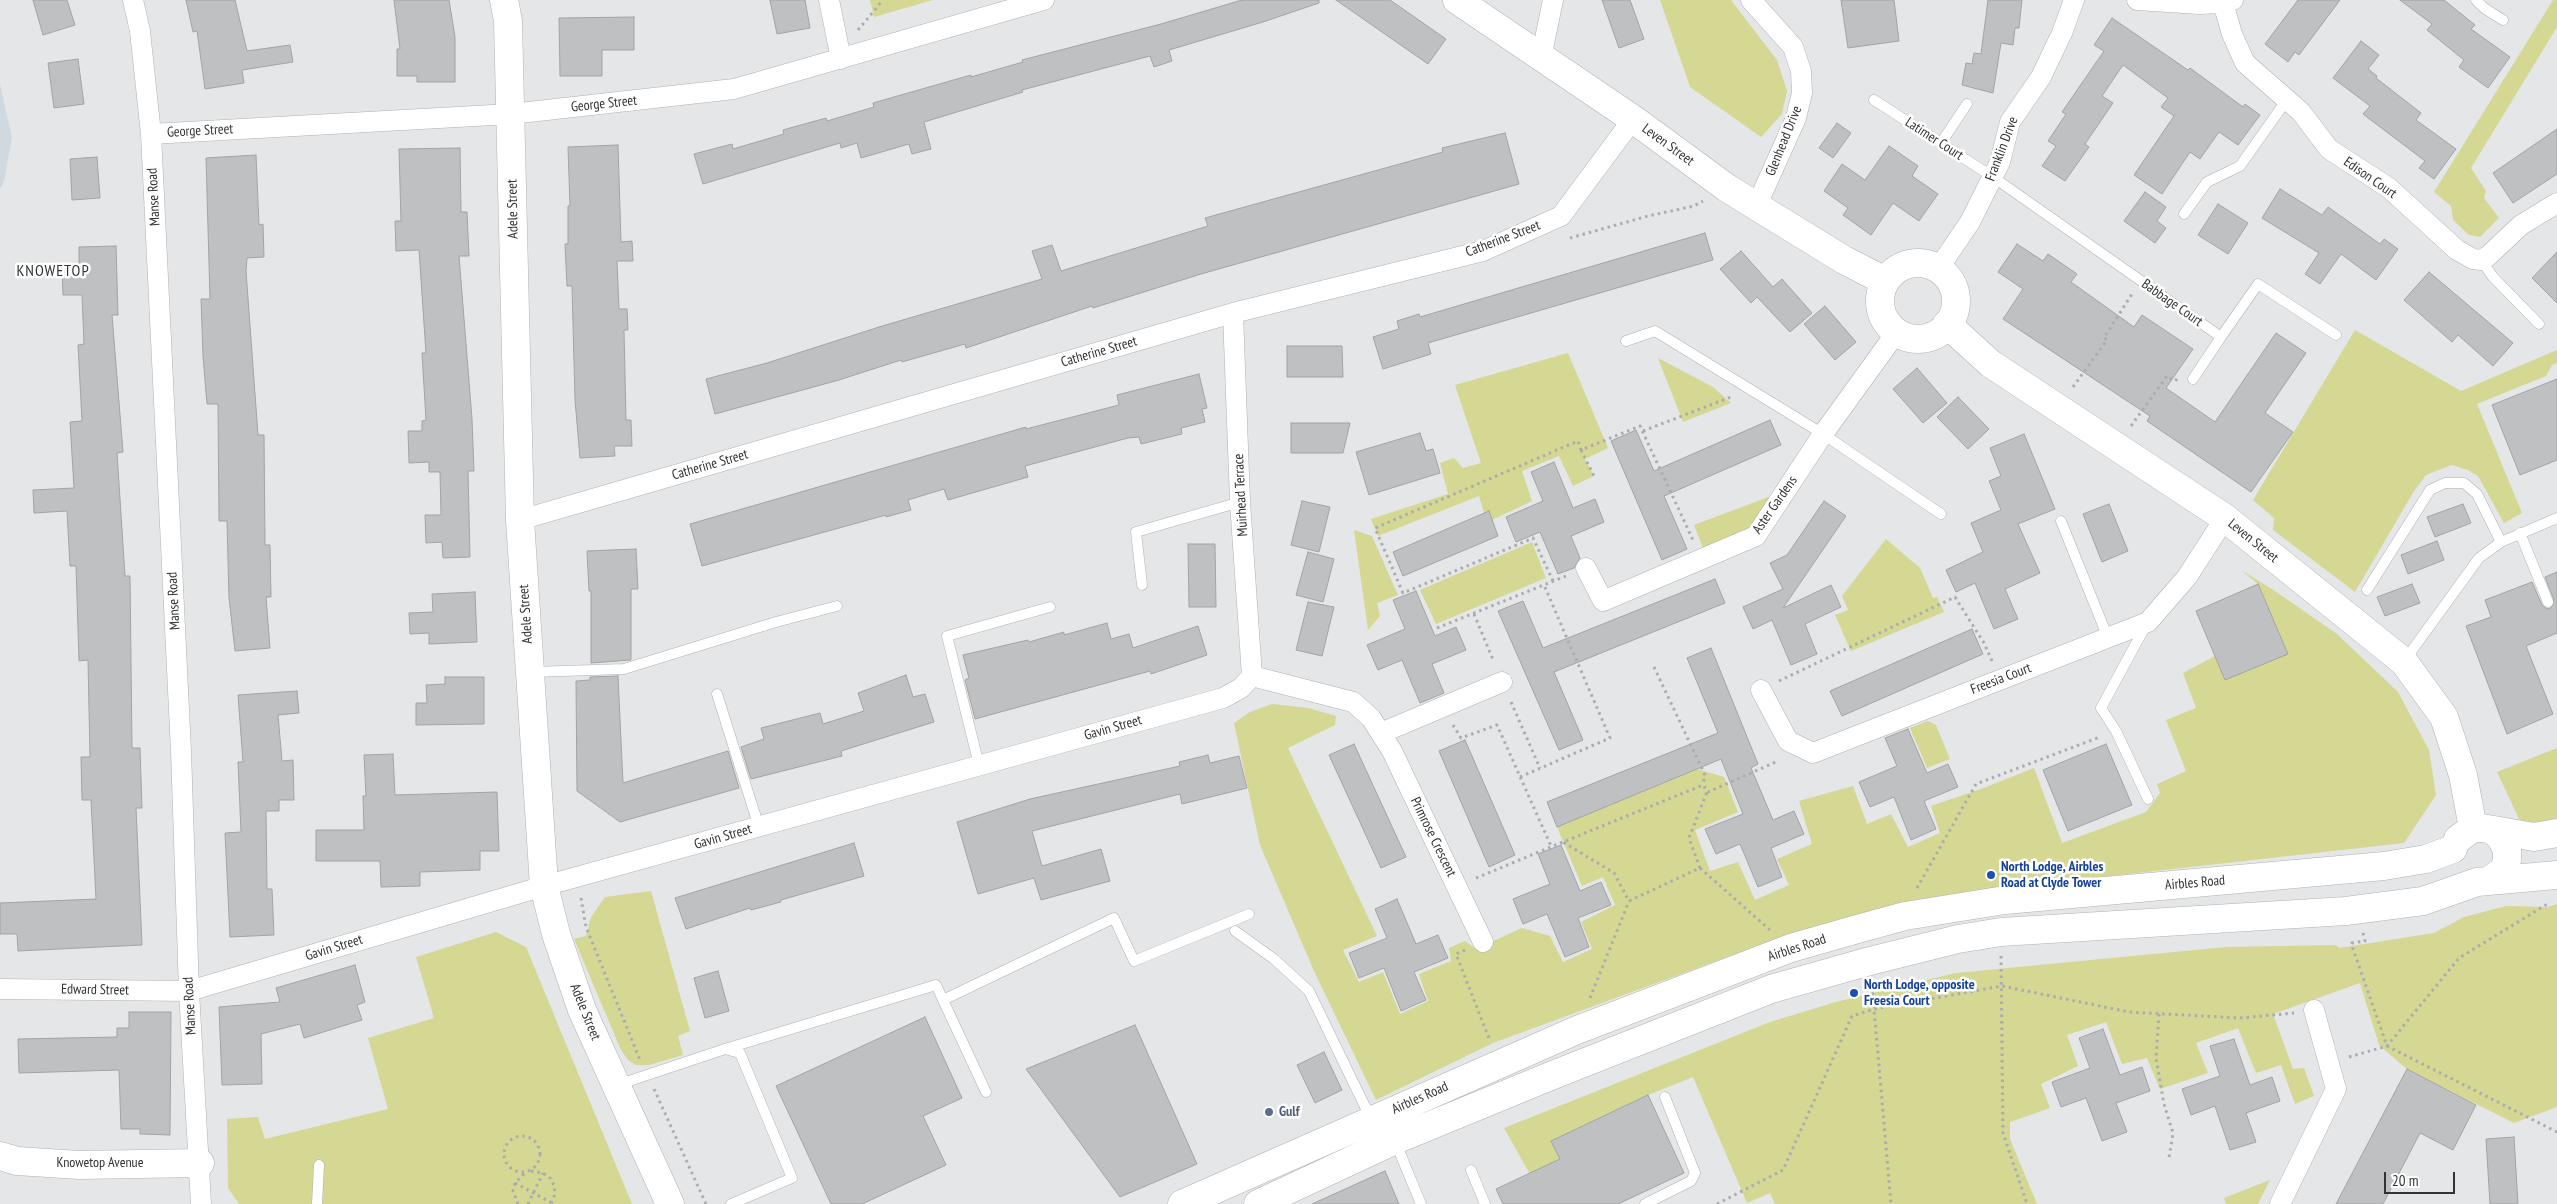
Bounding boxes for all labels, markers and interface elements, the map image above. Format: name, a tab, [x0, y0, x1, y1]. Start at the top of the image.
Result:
street label: George Street	[570, 92, 638, 116]
street label: Glenhead Drive	[1762, 104, 1806, 178]
street label: Latimer Court	[1902, 114, 1966, 164]
street label: Franklin Drive	[1982, 114, 2022, 184]
street label: George Street	[166, 121, 234, 141]
street label: Leven Street	[1639, 121, 1697, 169]
street label: Edison Court	[2340, 154, 2400, 202]
street label: Manse Road	[144, 168, 164, 226]
street label: Adele Street	[504, 179, 522, 239]
street label: Catherine Street	[1463, 217, 1543, 261]
district label: KNOWETOP	[15, 261, 91, 281]
street label: Babbage Court	[2138, 276, 2206, 330]
street label: Catherine Street	[1059, 333, 1139, 371]
street label: Catherine Street	[670, 446, 750, 484]
street label: Muirhead Terrace	[1230, 453, 1252, 537]
street label: Aster Gardens	[1749, 473, 1801, 537]
street label: Leven Street	[2224, 516, 2282, 566]
street label: Manse Road	[164, 572, 184, 630]
street label: Adele Street	[516, 584, 536, 644]
street label: Freesia Court	[1968, 660, 2034, 698]
street label: Gavin Street	[1082, 712, 1144, 744]
street label: Primrose Crescent	[1407, 794, 1459, 880]
street label: Gavin Street	[692, 821, 754, 853]
place label: North Lodge, Airbles Road at Clyde Tower	[2001, 859, 2103, 892]
marker: North Lodge, Airbles Road at Clyde Tower	[1985, 869, 1997, 881]
street label: Airbles Road	[2164, 872, 2226, 894]
street label: Gavin Street	[303, 931, 365, 965]
street label: Airbles Road	[1766, 931, 1828, 965]
street label: Manse Road	[180, 977, 200, 1035]
place label: North Lodge, opposite Freesia Court	[1864, 977, 1975, 1010]
street label: Edward Street	[61, 981, 129, 999]
street label: Adele Street	[566, 981, 604, 1043]
marker: North Lodge, opposite Freesia Court	[1848, 987, 1860, 999]
street label: Airbles Road	[1389, 1078, 1451, 1118]
place label: Gulf	[1279, 1104, 1299, 1120]
marker: Gulf	[1263, 1106, 1275, 1118]
street label: Knowetop Avenue	[57, 1155, 143, 1171]
scale bar	[2387, 1162, 2458, 1194]
text: 20 m	[2392, 1171, 2418, 1190]

